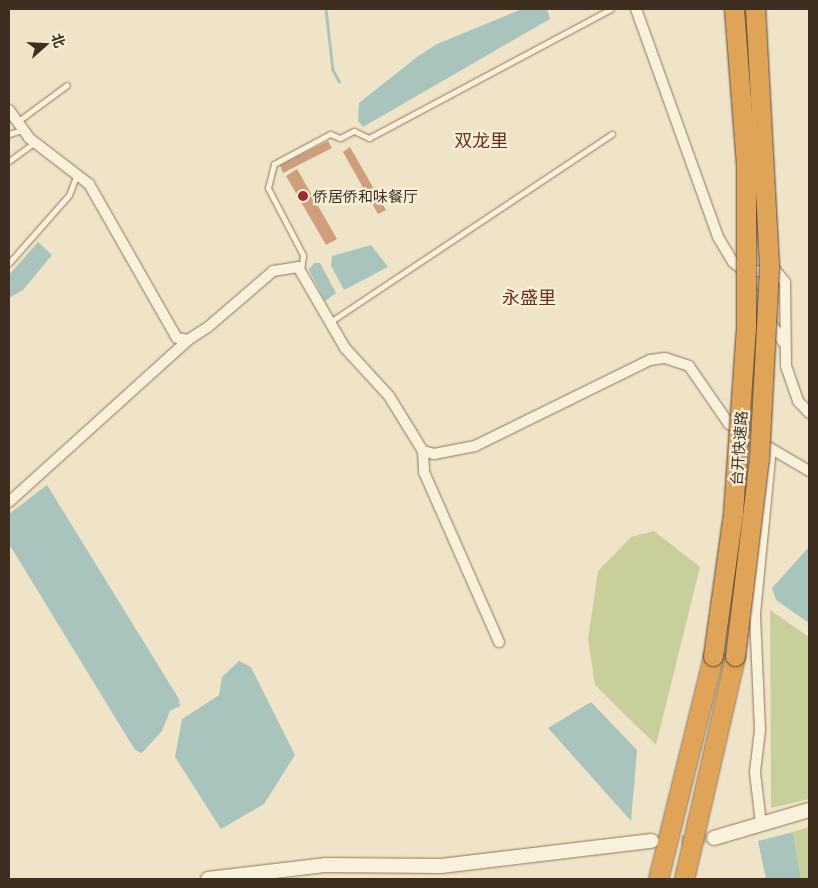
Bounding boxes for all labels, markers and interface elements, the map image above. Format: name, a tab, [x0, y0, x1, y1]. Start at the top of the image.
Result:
north arrow	[20, 20, 70, 70]
text: 北	[47, 30, 71, 50]
district label: 双龙里	[454, 129, 508, 151]
place label: 侨居侨和味餐厅	[313, 187, 418, 205]
marker: 侨居侨和味餐厅	[297, 190, 309, 202]
district label: 永盛里	[502, 286, 556, 308]
street label: 台开快速路	[726, 410, 750, 486]

